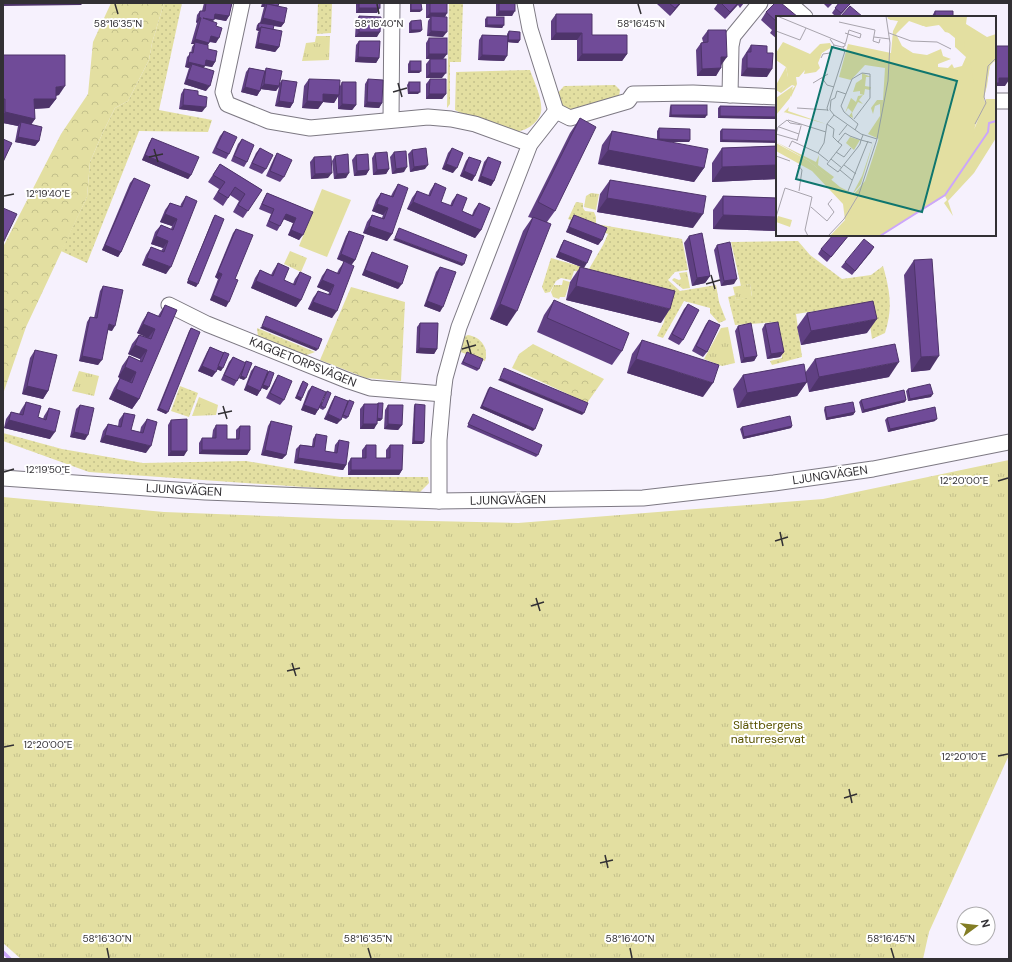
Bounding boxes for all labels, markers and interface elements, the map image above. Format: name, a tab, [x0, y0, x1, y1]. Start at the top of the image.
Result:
inset map	[776, 16, 996, 236]
text: 58°16'35"N	[94, 17, 142, 30]
text: 58°16'40"N	[355, 17, 403, 30]
text: 58°16'45"N	[617, 17, 665, 30]
text: 12°19'40"E	[26, 187, 70, 200]
street label: KAGGETORPSVÄGEN	[247, 333, 359, 391]
street label: LJUNGVÄGEN	[791, 462, 869, 488]
text: 12°19'50"E	[26, 463, 71, 476]
text: 12°20'00"E	[940, 474, 989, 487]
street label: LJUNGVÄGEN	[146, 480, 222, 500]
street label: LJUNGVÄGEN	[470, 491, 546, 509]
park label: Slättbergens naturreservat	[731, 717, 806, 747]
text: 12°20'00"E	[24, 738, 73, 751]
text: 12°20'10"E	[942, 750, 987, 763]
north arrow	[956, 906, 996, 946]
text: N	[978, 918, 993, 929]
text: 58°16'30"N	[82, 932, 132, 945]
text: 58°16'35"N	[344, 932, 392, 945]
text: 58°16'40"N	[606, 932, 654, 945]
text: 58°16'45"N	[867, 932, 915, 945]

